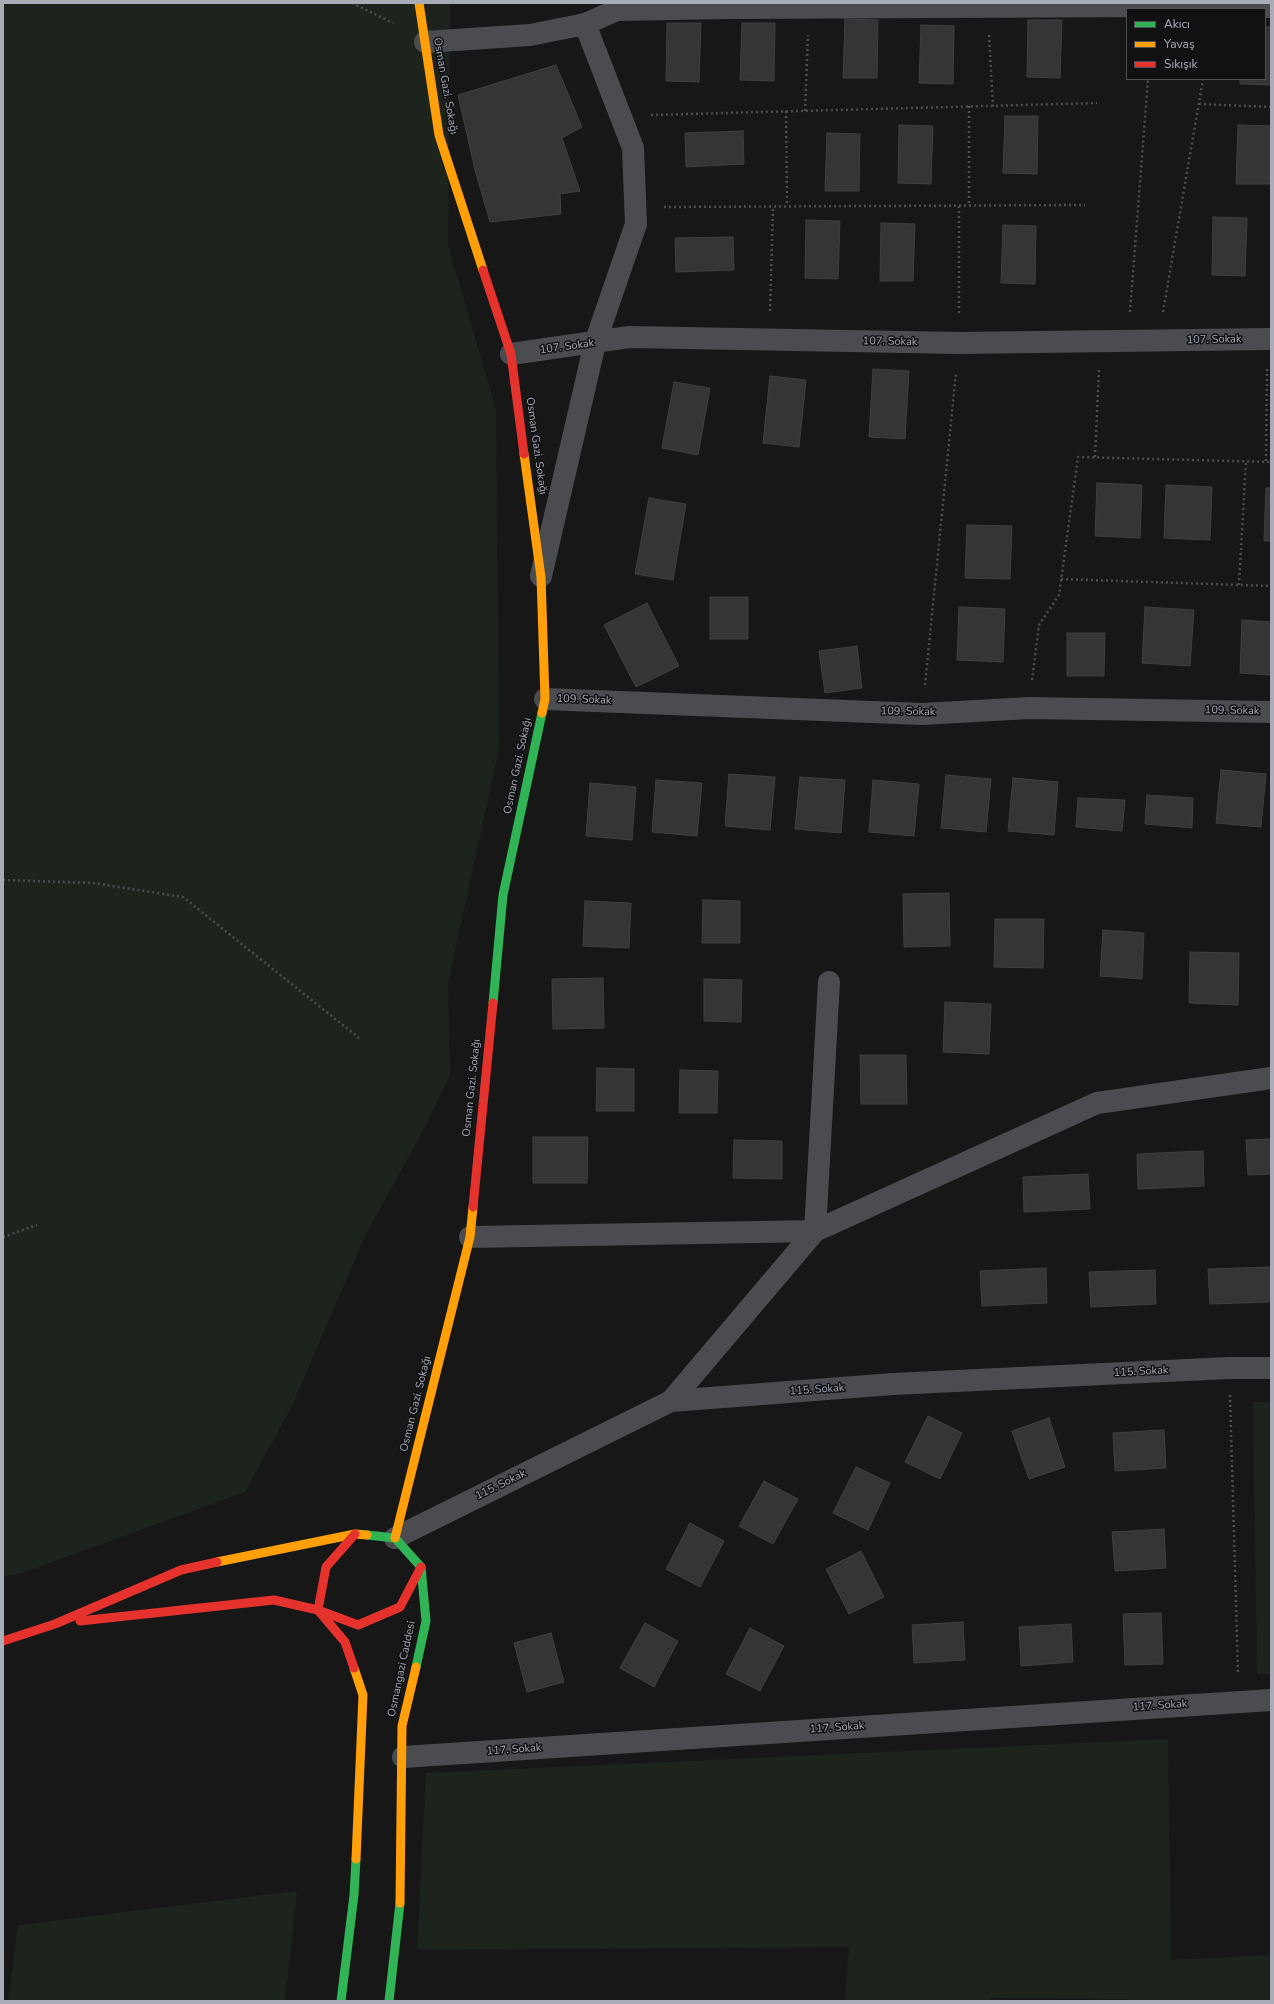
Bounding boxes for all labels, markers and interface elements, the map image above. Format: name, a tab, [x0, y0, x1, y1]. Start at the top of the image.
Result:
legend	[1126, 8, 1266, 80]
text: Akıcı	[1164, 16, 1190, 32]
text: Yavaş	[1164, 36, 1195, 52]
street label: Osman Gazi. Sokağı	[430, 37, 460, 135]
text: Sıkışık	[1164, 56, 1198, 72]
street label: 107. Sokak	[1186, 333, 1242, 347]
street label: 107. Sokak	[862, 335, 918, 349]
street label: 107. Sokak	[539, 337, 595, 357]
street label: Osman Gazi. Sokağı	[523, 397, 549, 495]
street label: 109. Sokak	[556, 692, 612, 708]
street label: 109. Sokak	[1204, 704, 1260, 718]
street label: 109. Sokak	[880, 705, 936, 719]
street label: Osman Gazi. Sokağı	[501, 717, 535, 815]
street label: Osman Gazi. Sokağı	[460, 1039, 484, 1137]
street label: Osman Gazi. Sokağı	[398, 1355, 434, 1453]
street label: 115. Sokak	[1113, 1364, 1169, 1380]
street label: 115. Sokak	[789, 1382, 845, 1398]
street label: 115. Sokak	[473, 1467, 529, 1503]
street label: Osmangazi Caddesi	[385, 1620, 419, 1718]
street label: 117. Sokak	[1132, 1698, 1188, 1714]
street label: 117. Sokak	[809, 1720, 865, 1736]
street label: 117. Sokak	[486, 1742, 542, 1758]

